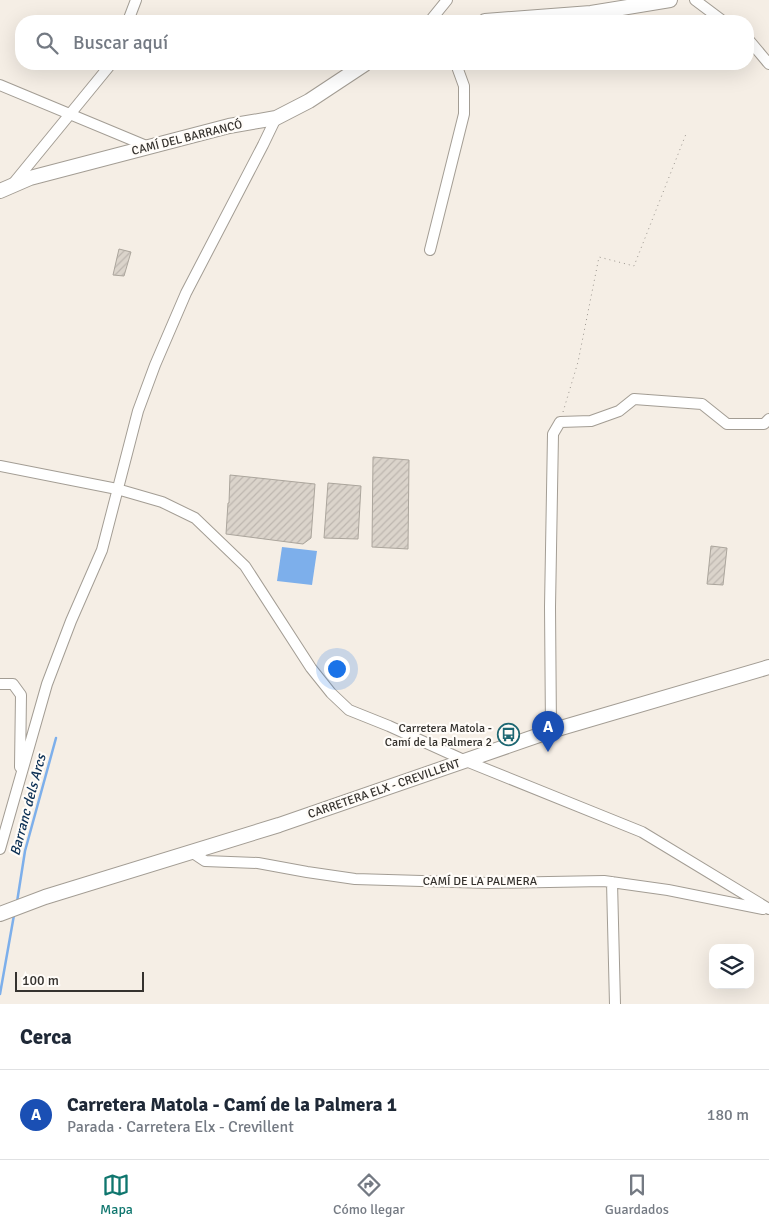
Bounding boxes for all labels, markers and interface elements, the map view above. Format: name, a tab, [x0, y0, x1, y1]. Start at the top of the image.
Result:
search box	[15, 15, 754, 70]
icon: search	[33, 29, 61, 57]
text: Buscar aquí	[73, 31, 168, 55]
street label: CAMÍ DEL BARRANCÓ	[130, 117, 244, 159]
your location	[324, 656, 350, 682]
pin: A	[532, 711, 564, 752]
place label: Carretera Matola - Camí de la Palmera 2	[385, 721, 492, 750]
bus stop icon: Carretera Matola - Camí de la Palmera 2	[496, 723, 520, 747]
water label: Barranc dels Arcs	[6, 751, 50, 857]
street label: CARRETERA ELX - CREVILLENT	[306, 756, 462, 822]
street label: CAMÍ DE LA PALMERA	[423, 874, 538, 889]
map controls	[709, 944, 754, 989]
button: layers	[709, 944, 754, 989]
scale bar	[15, 969, 144, 992]
text: 100 m	[22, 972, 59, 989]
text: Cerca	[20, 1024, 72, 1050]
text: Carretera Matola - Camí de la Palmera 1	[67, 1093, 397, 1117]
text: A	[31, 1105, 41, 1125]
text: 180 m	[707, 1105, 749, 1125]
text: Parada · Carretera Elx - Crevillent	[67, 1117, 294, 1137]
tab: Mapa	[100, 1171, 133, 1218]
tab: Cómo llegar	[333, 1171, 405, 1218]
tab: Guardados	[605, 1171, 669, 1218]

